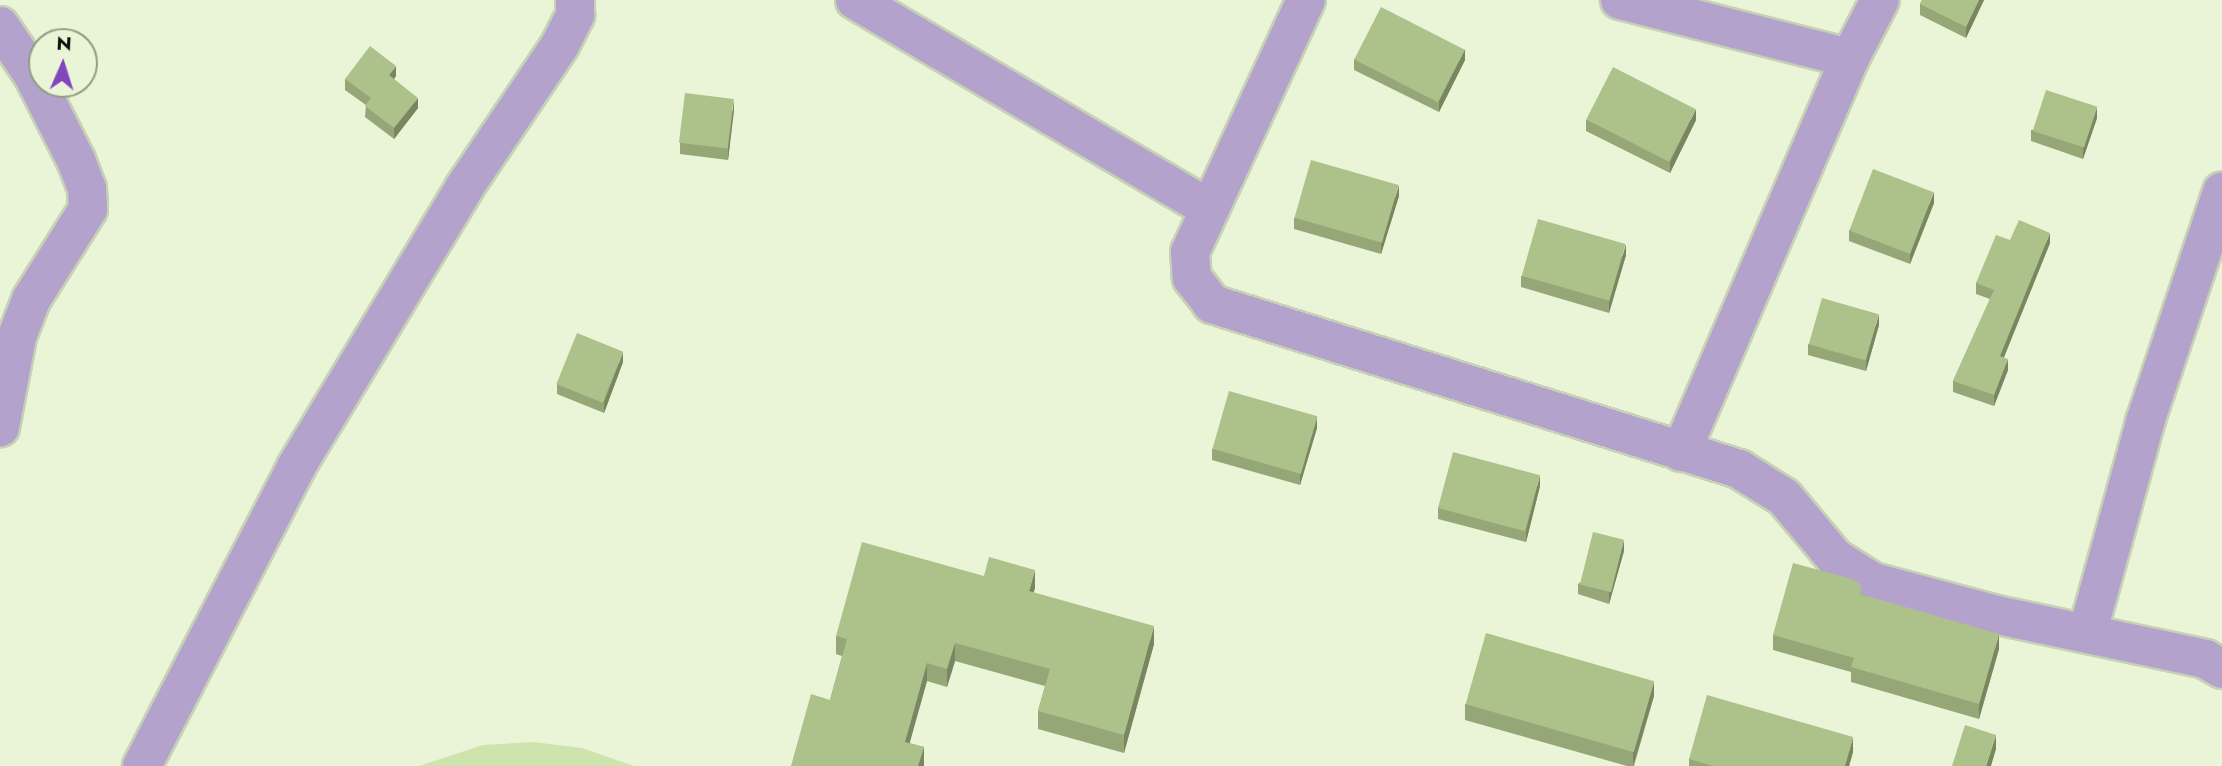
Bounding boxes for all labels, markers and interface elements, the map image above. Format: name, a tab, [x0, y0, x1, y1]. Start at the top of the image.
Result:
north arrow	[28, 28, 98, 98]
text: N	[56, 30, 72, 57]

